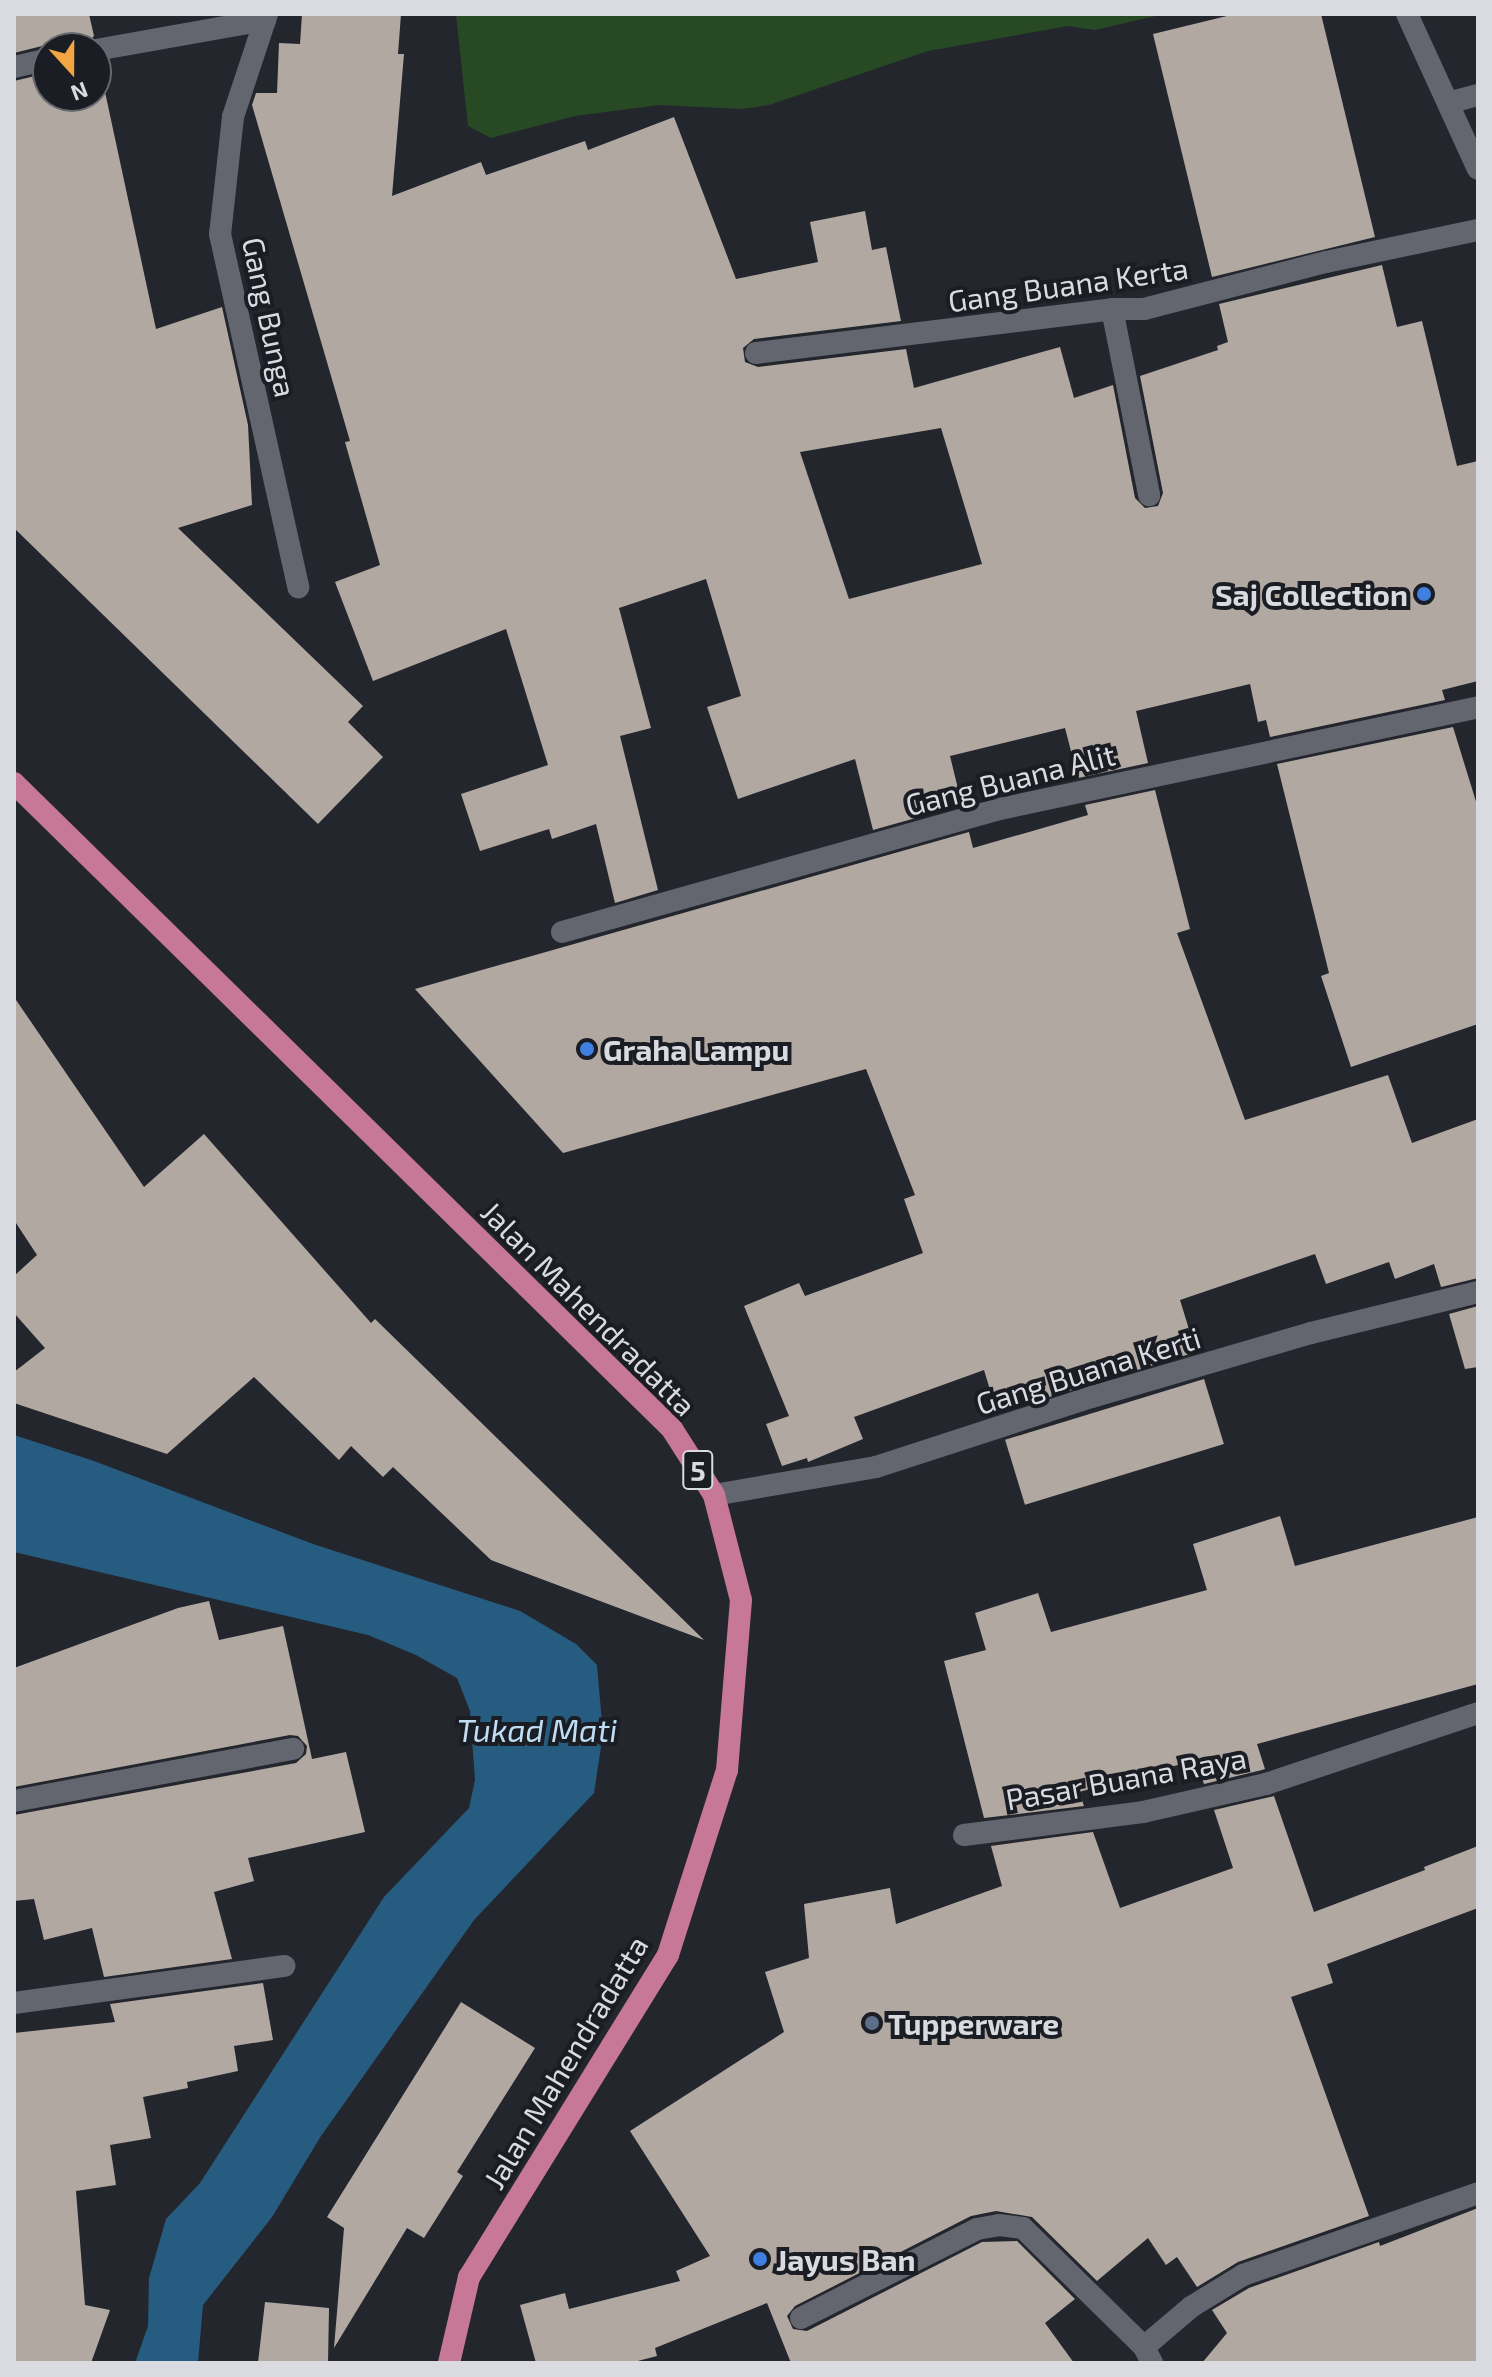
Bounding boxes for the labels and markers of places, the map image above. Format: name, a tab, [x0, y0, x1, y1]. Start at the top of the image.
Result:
place label: Saj Collection	[1215, 576, 1408, 612]
marker: Saj Collection	[1415, 585, 1433, 603]
place label: Graha Lampu	[603, 1031, 789, 1067]
marker: Graha Lampu	[578, 1040, 596, 1058]
place label: Tupperware	[888, 2005, 1059, 2041]
marker: Tupperware	[863, 2014, 881, 2032]
place label: Jayus Ban	[776, 2241, 916, 2277]
marker: Jayus Ban	[751, 2250, 769, 2268]

